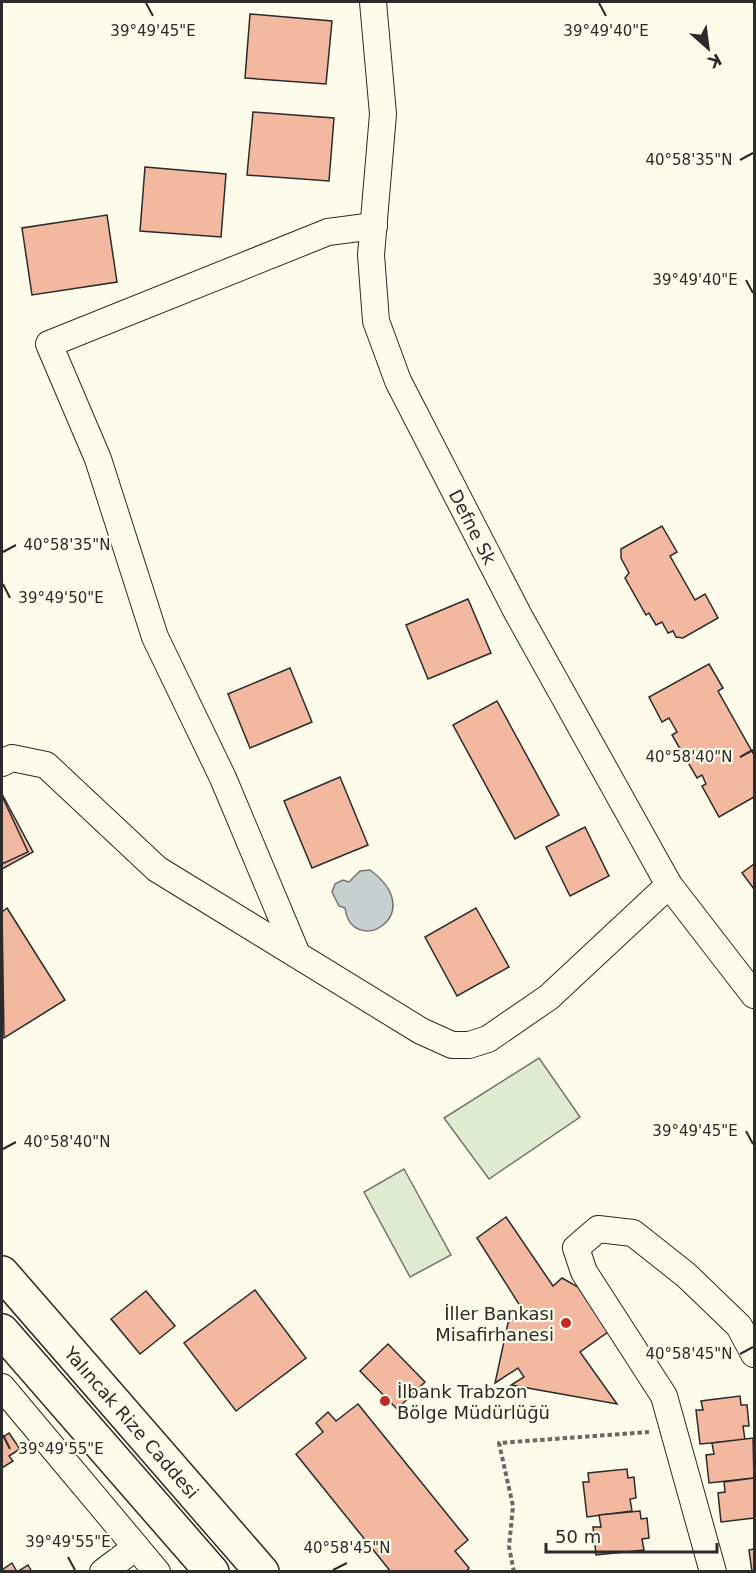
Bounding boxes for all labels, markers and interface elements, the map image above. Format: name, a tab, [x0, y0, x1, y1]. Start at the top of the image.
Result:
north arrow	[678, 18, 738, 78]
text: 39°49'45"E	[110, 22, 196, 40]
text: 39°49'40"E	[563, 22, 649, 40]
text: K	[704, 50, 725, 72]
text: 40°58'35"N	[645, 151, 733, 169]
text: 39°49'40"E	[652, 271, 738, 289]
street label: Defne Sk	[445, 486, 501, 568]
text: 40°58'35"N	[23, 536, 111, 554]
text: 39°49'50"E	[18, 589, 104, 607]
text: 40°58'40"N	[645, 748, 733, 766]
text: 39°49'45"E	[652, 1122, 738, 1140]
text: 40°58'40"N	[23, 1133, 111, 1151]
place label: İller Bankası Misafirhanesi	[435, 1303, 554, 1345]
marker: İller Bankası Misafirhanesi	[559, 1316, 573, 1330]
street label: Yalıncak Rize Caddesi	[60, 1342, 203, 1502]
text: 40°58'45"N	[645, 1345, 733, 1363]
place label: İlbank Trabzon Bölge Müdürlüğü	[397, 1381, 550, 1423]
marker: İlbank Trabzon Bölge Müdürlüğü	[378, 1394, 392, 1408]
text: 39°49'55"E	[18, 1440, 104, 1458]
scale bar	[546, 1516, 717, 1554]
text: 50 m	[555, 1526, 601, 1547]
text: 39°49'55"E	[25, 1533, 111, 1551]
text: 40°58'45"N	[303, 1539, 391, 1557]

